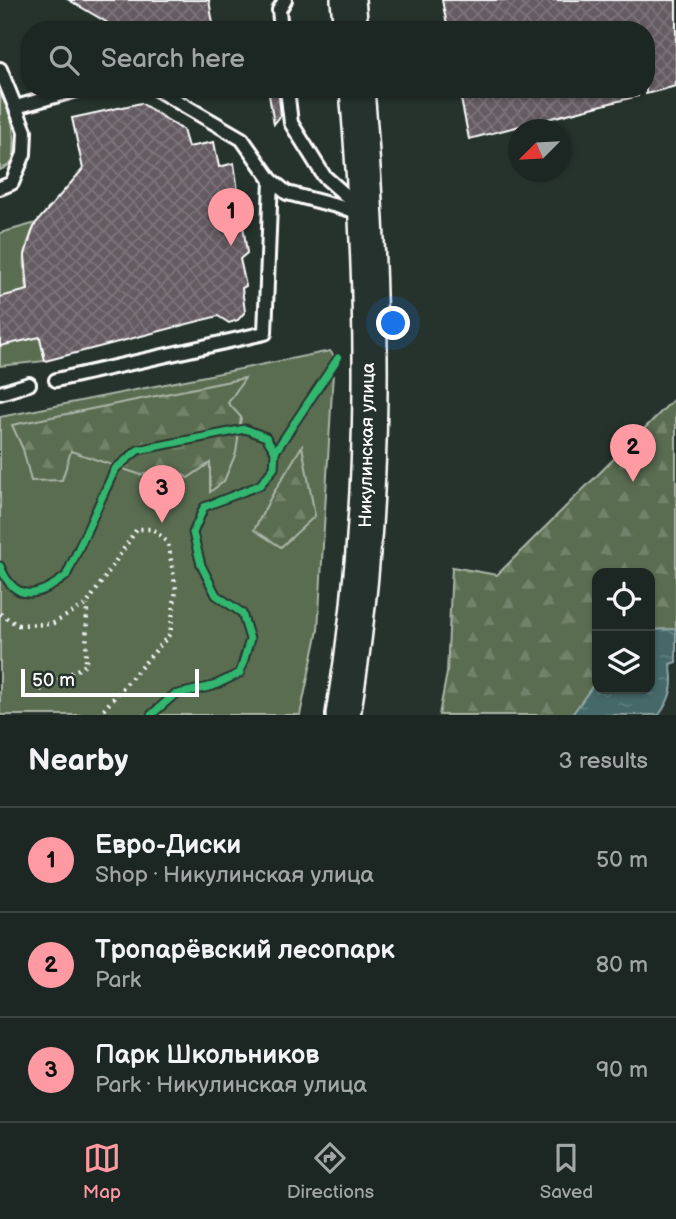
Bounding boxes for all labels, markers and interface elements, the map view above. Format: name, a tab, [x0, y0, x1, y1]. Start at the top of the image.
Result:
search box	[21, 21, 655, 98]
icon: search	[45, 41, 83, 79]
text: Search here	[101, 44, 245, 75]
north arrow	[508, 119, 571, 182]
pin: 1	[208, 188, 254, 246]
your location	[376, 306, 410, 340]
street label: Никулинская улица	[355, 362, 379, 528]
pin: 2	[610, 424, 656, 482]
pin: 3	[139, 465, 185, 523]
map controls	[592, 568, 655, 694]
button: locate	[592, 568, 655, 631]
button: layers	[592, 631, 655, 694]
scale bar	[21, 666, 200, 698]
text: 50 m	[32, 669, 75, 692]
text: Nearby	[28, 743, 128, 779]
text: 3 results	[559, 747, 648, 775]
text: Евро-Диски	[95, 830, 241, 861]
text: 1	[46, 846, 56, 874]
text: 50 m	[596, 846, 648, 874]
text: Shop · Никулинская улица	[95, 861, 374, 889]
text: Тропарёвский лесопарк	[95, 935, 395, 966]
text: 2	[44, 951, 58, 979]
text: 80 m	[596, 951, 648, 979]
text: Park	[95, 966, 141, 994]
text: Парк Школьников	[95, 1040, 319, 1071]
text: 3	[44, 1056, 58, 1084]
text: 90 m	[596, 1056, 648, 1084]
text: Park · Никулинская улица	[95, 1071, 367, 1099]
tab: Map	[83, 1139, 121, 1204]
tab: Directions	[287, 1139, 374, 1204]
tab: Saved	[540, 1139, 593, 1204]

